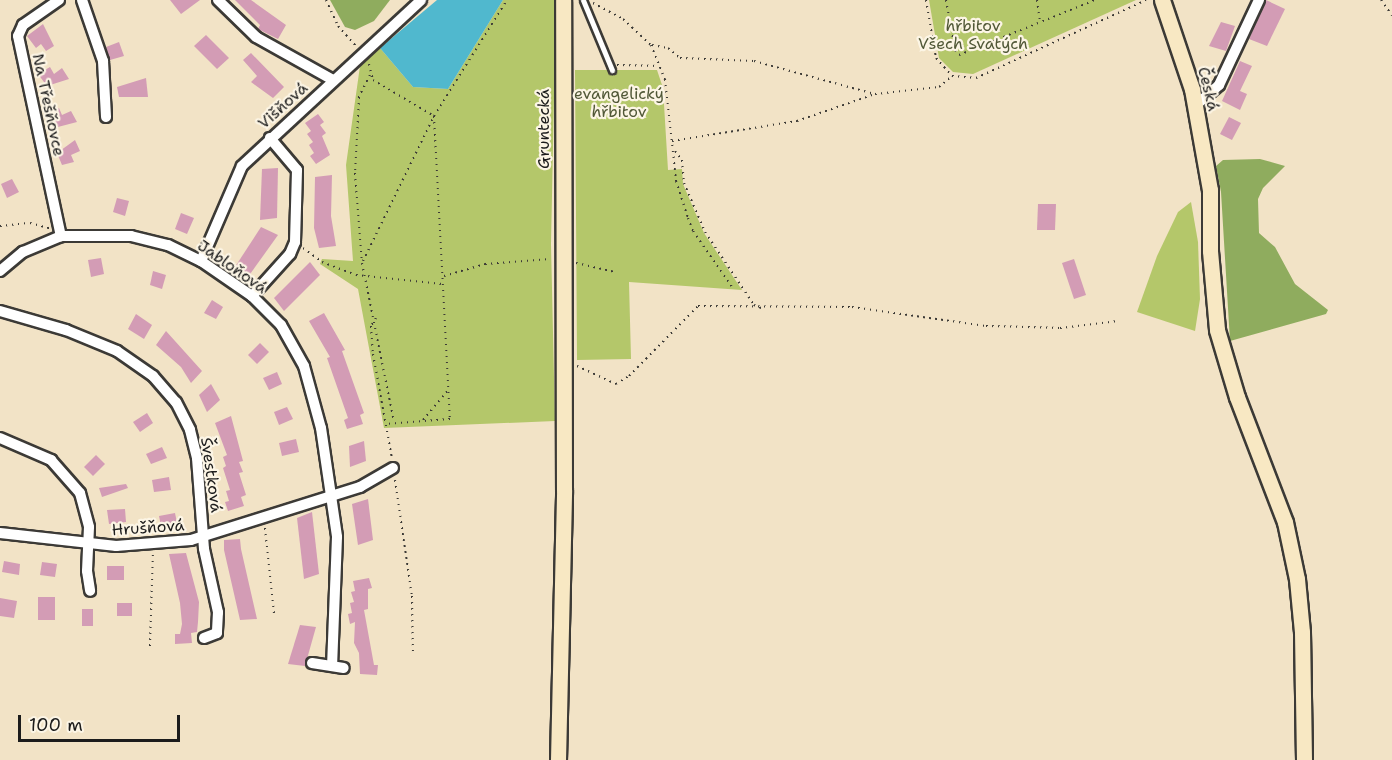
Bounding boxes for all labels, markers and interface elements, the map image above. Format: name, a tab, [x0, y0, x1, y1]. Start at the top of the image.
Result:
park label: hřbitov Všech Svatých	[918, 16, 1028, 54]
street label: Na Třešňovce	[28, 52, 68, 158]
street label: Česká	[1193, 65, 1223, 113]
street label: Višňová	[254, 79, 312, 133]
park label: evangelický hřbitov	[574, 84, 664, 122]
street label: Gruntecká	[534, 89, 554, 169]
street label: Jabloňová	[194, 236, 270, 298]
street label: Švestková	[196, 436, 226, 514]
street label: Hrušňová	[111, 516, 185, 540]
scale bar	[21, 703, 183, 741]
text: 100 m	[29, 713, 83, 737]

